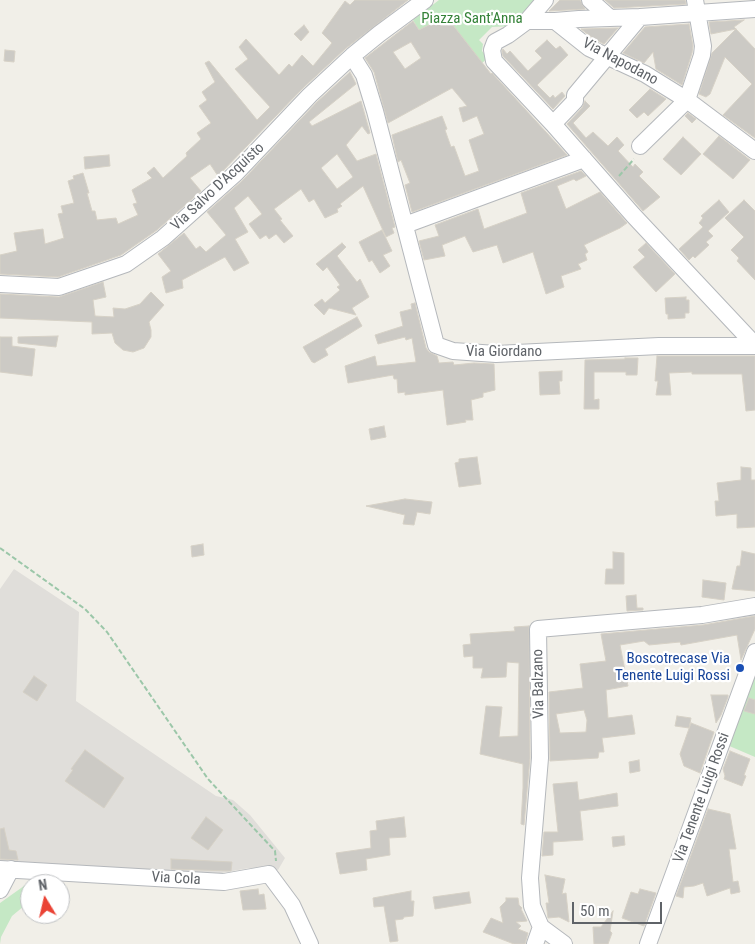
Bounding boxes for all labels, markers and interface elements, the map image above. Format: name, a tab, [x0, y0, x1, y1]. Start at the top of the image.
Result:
park label: Piazza Sant'Anna	[421, 10, 523, 28]
street label: Via Napodano	[579, 34, 661, 90]
street label: Via Salvo D'Acquisto	[168, 139, 268, 235]
street label: Via Giordano	[466, 343, 542, 361]
street label: Via Balzano	[529, 649, 549, 719]
place label: Boscotrecase Via Tenente Luigi Rossi	[615, 650, 730, 685]
marker: Boscotrecase Via Tenente Luigi Rossi	[734, 662, 746, 674]
street label: Via Tenente Luigi Rossi	[670, 730, 734, 866]
street label: Via Cola	[151, 869, 201, 889]
north arrow	[20, 874, 70, 924]
text: N	[37, 877, 48, 894]
scale bar	[575, 892, 665, 924]
text: 50 m	[580, 902, 610, 920]

